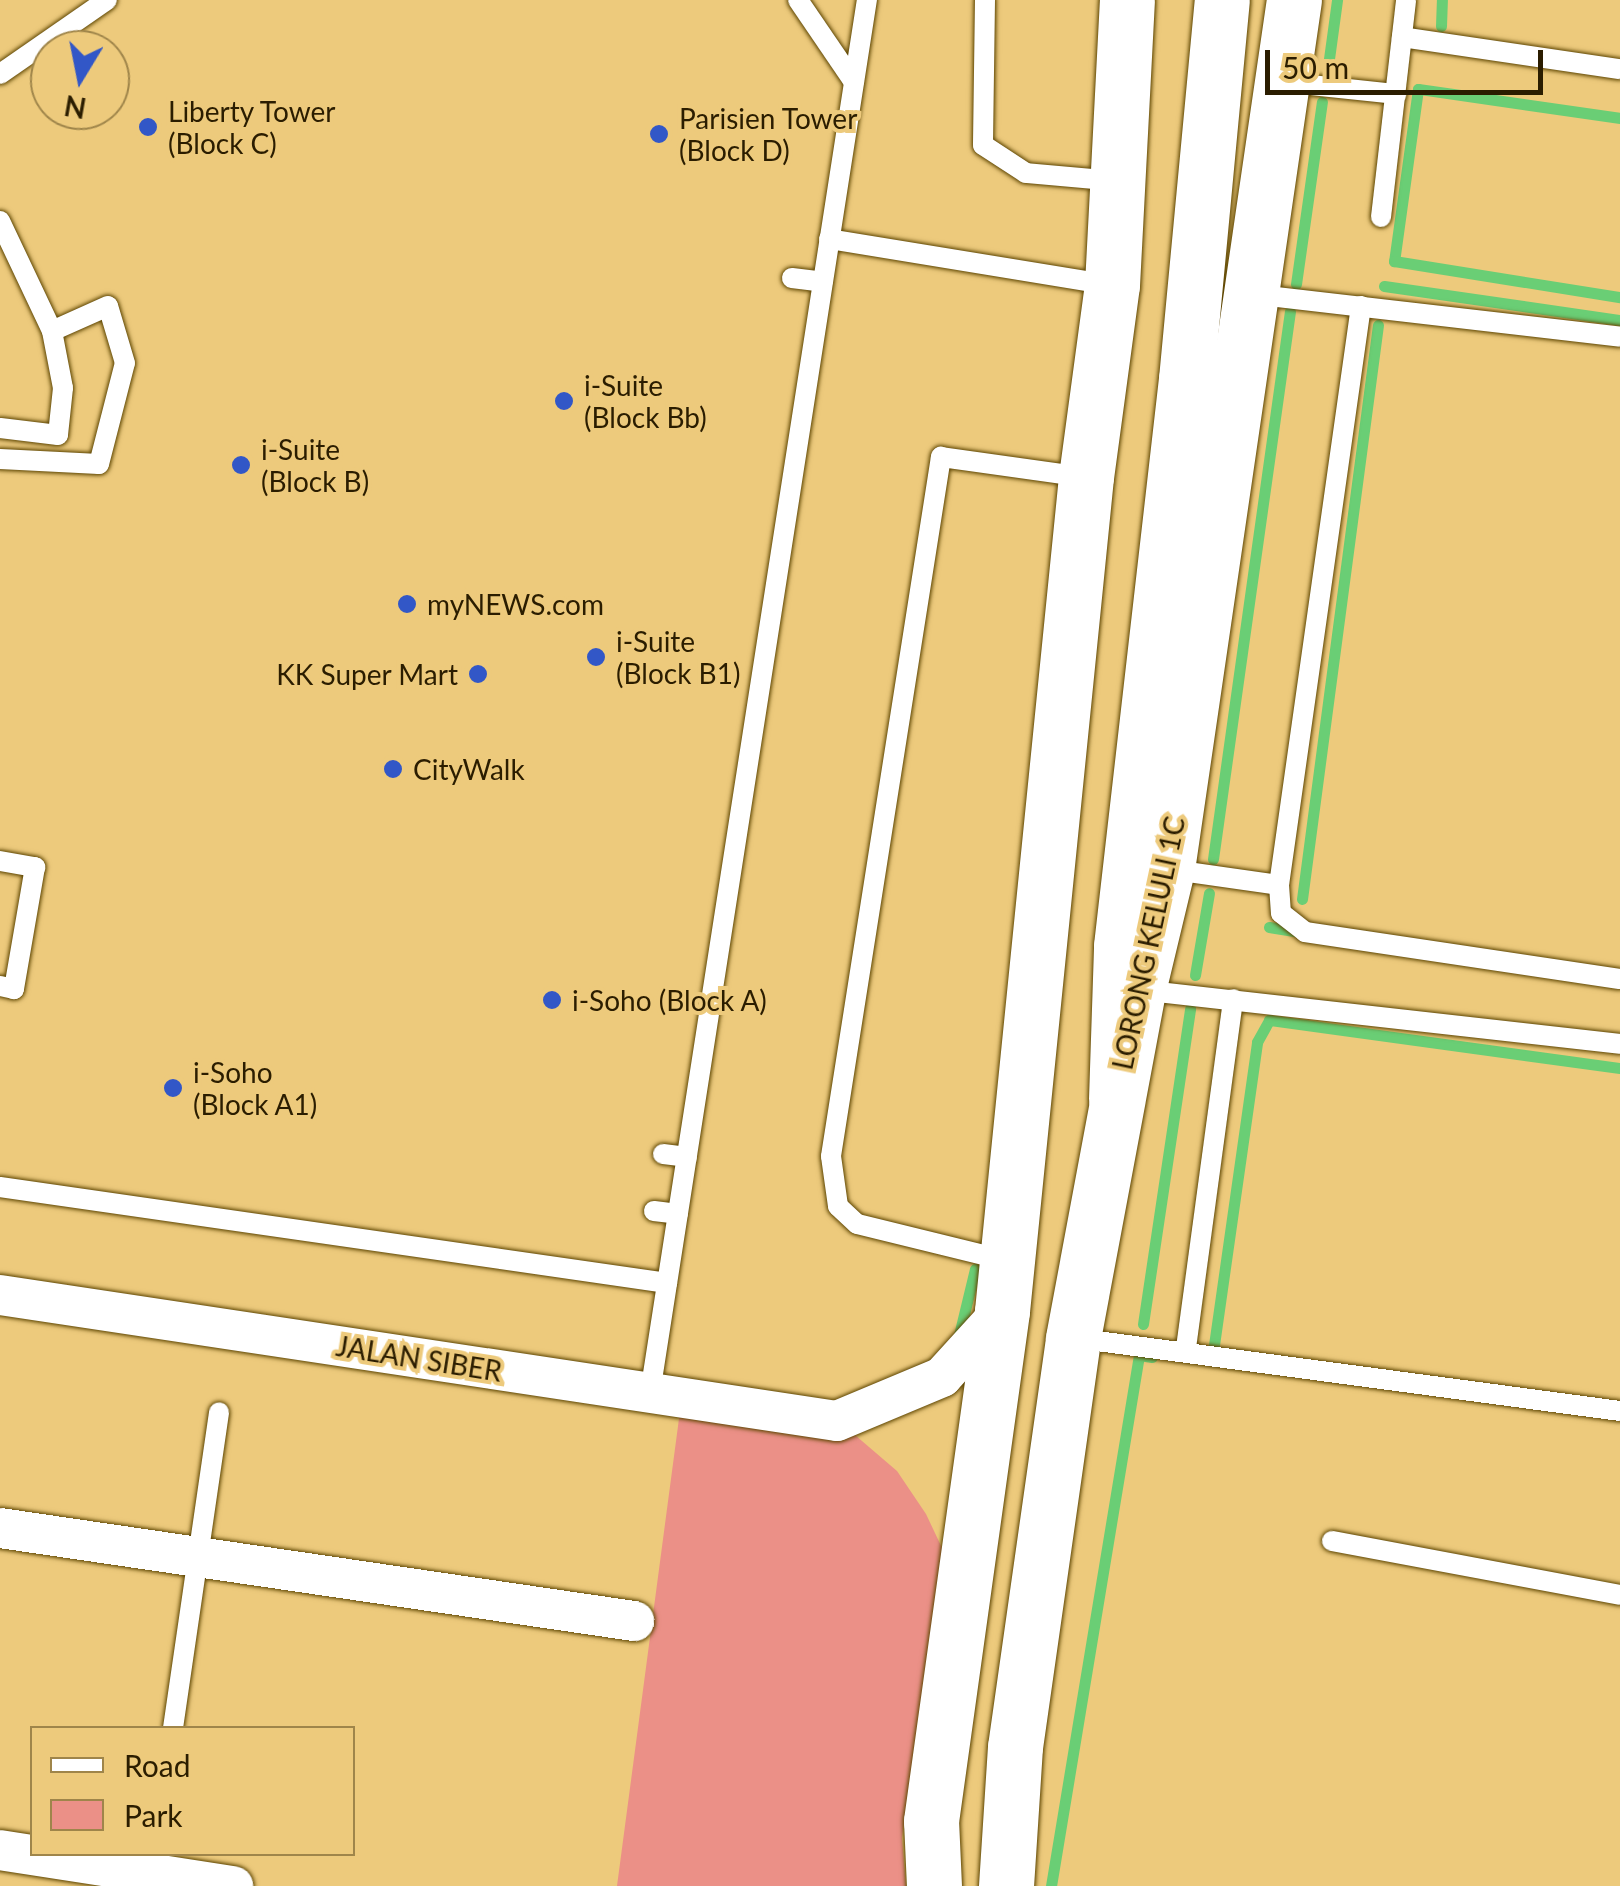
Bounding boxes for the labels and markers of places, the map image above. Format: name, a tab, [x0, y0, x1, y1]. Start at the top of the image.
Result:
place label: Liberty Tower (Block C)	[168, 94, 337, 160]
place label: Parisien Tower (Block D)	[679, 101, 858, 167]
marker: Liberty Tower (Block C)	[137, 116, 159, 138]
marker: Parisien Tower (Block D)	[648, 123, 670, 145]
place label: i-Suite (Block Bb)	[584, 368, 707, 434]
marker: i-Suite (Block Bb)	[553, 390, 575, 412]
place label: i-Suite (Block B)	[261, 432, 369, 498]
marker: i-Suite (Block B)	[230, 454, 252, 476]
place label: myNEWS.com	[427, 587, 604, 621]
marker: myNEWS.com	[396, 593, 418, 615]
place label: i-Suite (Block B1)	[616, 624, 740, 690]
marker: i-Suite (Block B1)	[585, 646, 607, 668]
place label: KK Super Mart	[276, 657, 458, 691]
marker: KK Super Mart	[467, 663, 489, 685]
place label: CityWalk	[413, 752, 525, 786]
marker: CityWalk	[382, 758, 404, 780]
place label: i-Soho (Block A)	[572, 983, 768, 1017]
marker: i-Soho (Block A)	[541, 989, 563, 1011]
place label: i-Soho (Block A1)	[193, 1055, 318, 1121]
marker: i-Soho (Block A1)	[162, 1077, 184, 1099]

